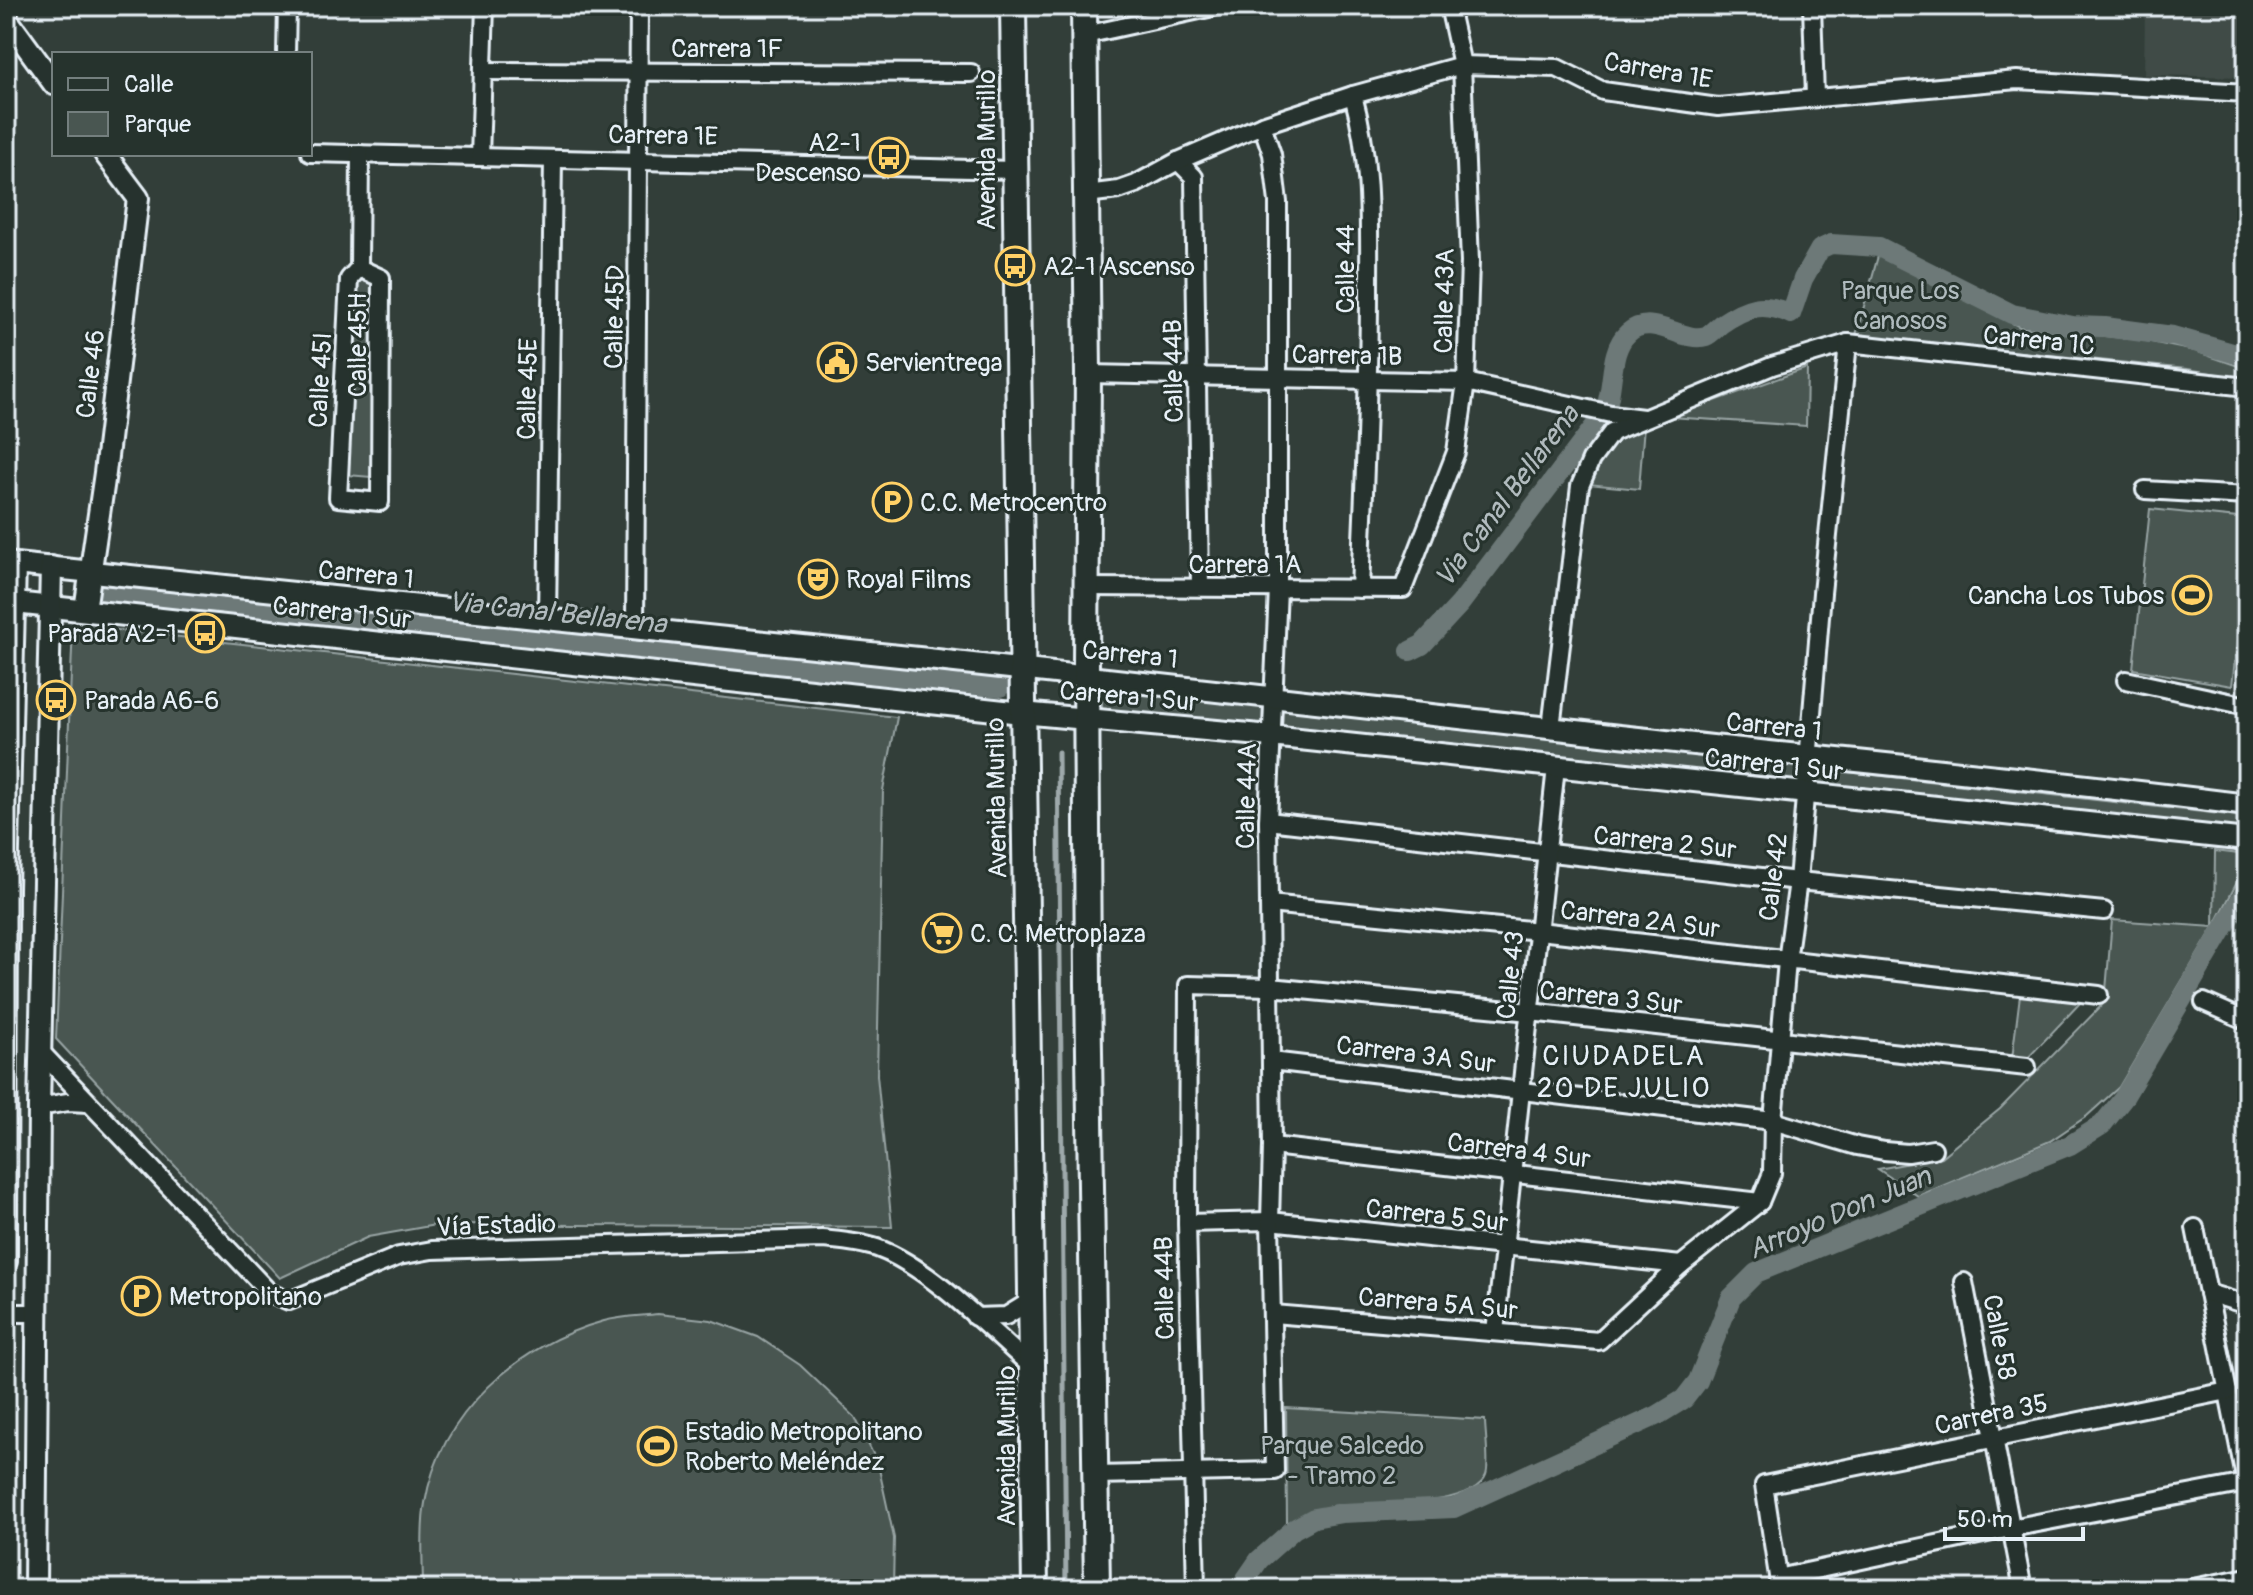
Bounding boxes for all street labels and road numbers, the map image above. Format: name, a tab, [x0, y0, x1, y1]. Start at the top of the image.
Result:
street label: Carrera 1F	[671, 33, 783, 65]
street label: Carrera 1E	[1601, 46, 1715, 96]
street label: Avenida Murillo	[971, 69, 1003, 231]
street label: Carrera 1E	[608, 119, 718, 153]
street label: Calle 44	[1330, 224, 1362, 314]
street label: Calle 43A	[1428, 248, 1462, 354]
street label: Calle 45D	[598, 265, 632, 370]
street label: Calle 45H	[342, 293, 374, 397]
street label: Calle 44B	[1157, 319, 1191, 423]
street label: Carrera 1C	[1981, 319, 2096, 363]
street label: Calle 46	[70, 328, 112, 420]
street label: Calle 45I	[303, 332, 339, 429]
street label: Calle 45E	[511, 338, 545, 440]
street label: Carrera 1B	[1291, 339, 1403, 373]
street label: Carrera 1A	[1188, 549, 1302, 581]
street label: Carrera 1	[316, 554, 415, 596]
street label: Carrera 1 Sur	[271, 590, 414, 636]
street label: Carrera 1	[1080, 634, 1179, 676]
street label: Carrera 1 Sur	[1058, 675, 1200, 719]
street label: Carrera 1	[1724, 706, 1823, 748]
street label: Avenida Murillo	[980, 717, 1014, 879]
street label: Carrera 1 Sur	[1703, 742, 1846, 788]
street label: Calle 44A	[1230, 743, 1264, 849]
street label: Carrera 2 Sur	[1592, 820, 1739, 866]
street label: Calle 42	[1753, 831, 1795, 923]
street label: Carrera 2A Sur	[1558, 894, 1722, 946]
street label: Calle 43	[1490, 929, 1532, 1021]
street label: Carrera 3 Sur	[1538, 975, 1685, 1021]
street label: Carrera 3A Sur	[1334, 1029, 1498, 1081]
street label: Carrera 4 Sur	[1445, 1126, 1593, 1176]
street label: Carrera 5 Sur	[1364, 1193, 1511, 1239]
street label: Vía Estadio	[436, 1208, 556, 1244]
street label: Calle 44B	[1148, 1236, 1182, 1340]
street label: Carrera 5A Sur	[1357, 1281, 1520, 1327]
street label: Calle 58	[1975, 1292, 2023, 1383]
street label: Avenida Murillo	[991, 1365, 1023, 1527]
street label: Carrera 35	[1932, 1387, 2051, 1443]

